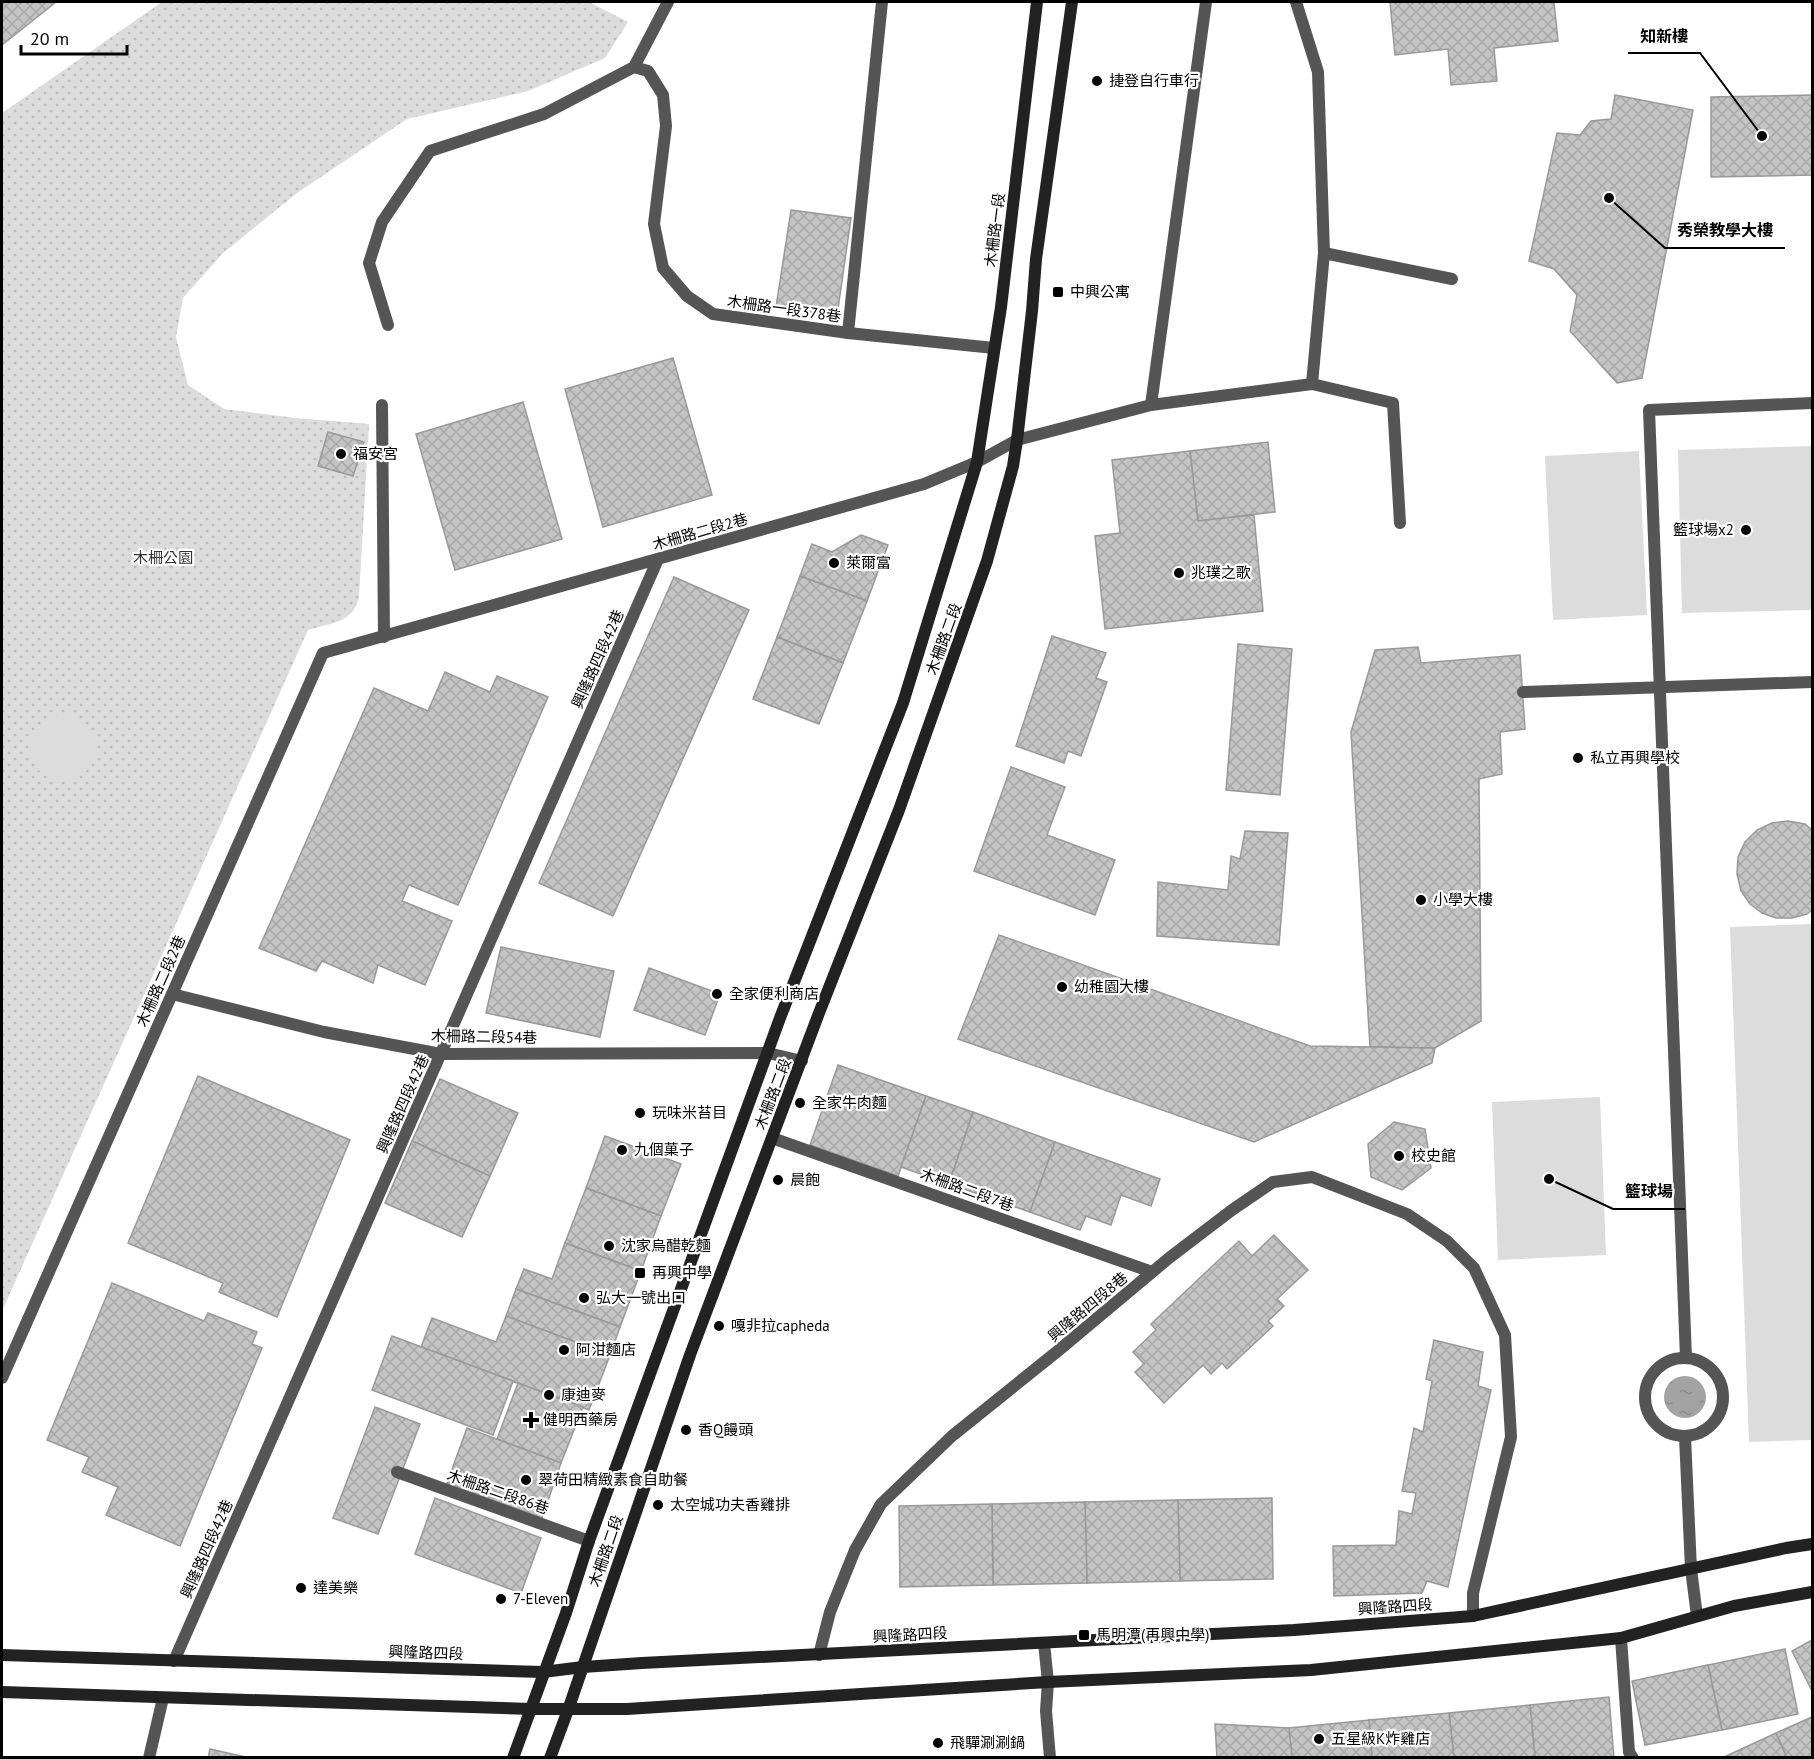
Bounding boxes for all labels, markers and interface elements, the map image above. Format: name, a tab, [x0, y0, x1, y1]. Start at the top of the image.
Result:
scale bar	[21, 18, 128, 56]
callout: 知新樓	[1628, 19, 1700, 53]
text: 知新樓	[1640, 26, 1688, 46]
text: 20 m	[30, 27, 69, 50]
place label: 捷登自行車行	[1109, 71, 1199, 90]
marker: 捷登自行車行	[1090, 74, 1104, 88]
street label: 木柵路一段	[981, 192, 1009, 268]
callout: 秀榮教學大樓	[1665, 214, 1785, 248]
text: 秀榮教學大樓	[1677, 220, 1773, 240]
place label: 中興公寓	[1070, 282, 1130, 301]
marker: 中興公寓	[1051, 285, 1065, 299]
street label: 木柵路一段378巷	[726, 291, 842, 326]
place label: 福安宮	[353, 444, 398, 463]
marker: 福安宮	[334, 447, 348, 461]
street label: 木柵路二段2巷	[650, 509, 750, 554]
place label: 籃球場x2	[1673, 520, 1734, 539]
marker: 籃球場x2	[1739, 523, 1753, 537]
park label: 木柵公園	[133, 548, 193, 567]
place label: 萊爾富	[846, 553, 891, 572]
marker: 萊爾富	[827, 556, 841, 570]
place label: 兆璞之歌	[1191, 563, 1251, 582]
marker: 兆璞之歌	[1172, 566, 1186, 580]
street label: 木柵路二段	[922, 600, 965, 677]
street label: 興隆路四段42巷	[567, 606, 628, 711]
place label: 私立再興學校	[1590, 748, 1680, 767]
marker: 私立再興學校	[1571, 751, 1585, 765]
place label: 小學大樓	[1433, 890, 1493, 909]
marker: 小學大樓	[1414, 893, 1428, 907]
street label: 木柵路二段2巷	[132, 932, 189, 1030]
place label: 幼稚園大樓	[1074, 977, 1149, 996]
marker: 幼稚園大樓	[1055, 980, 1069, 994]
place label: 全家便利商店	[729, 984, 819, 1003]
marker: 全家便利商店	[710, 987, 724, 1001]
street label: 木柵路二段54巷	[431, 1026, 537, 1047]
street label: 興隆路四段42巷	[372, 1051, 433, 1156]
street label: 木柵路二段	[750, 1055, 795, 1132]
place label: 全家牛肉麵	[812, 1093, 887, 1112]
marker: 全家牛肉麵	[793, 1096, 807, 1110]
place label: 玩味米苔目	[652, 1103, 727, 1122]
marker: 玩味米苔目	[633, 1106, 647, 1120]
place label: 九個菓子	[634, 1140, 694, 1159]
marker: 九個菓子	[615, 1143, 629, 1157]
place label: 校史館	[1411, 1146, 1456, 1165]
marker: 校史館	[1392, 1149, 1406, 1163]
street label: 木柵路二段7巷	[918, 1164, 1017, 1215]
place label: 晨飽	[790, 1170, 820, 1189]
marker: 晨飽	[771, 1173, 785, 1187]
callout: 籃球場	[1613, 1175, 1685, 1209]
text: 籃球場	[1625, 1181, 1673, 1201]
place label: 沈家烏醋乾麵	[621, 1236, 711, 1255]
marker: 沈家烏醋乾麵	[602, 1239, 616, 1253]
place label: 再興中學	[652, 1263, 712, 1282]
marker: 再興中學	[633, 1266, 647, 1280]
street label: 興隆路四段8巷	[1044, 1268, 1131, 1345]
place label: 弘大一號出口	[596, 1288, 686, 1307]
marker: 弘大一號出口	[577, 1291, 591, 1305]
place label: 嘎非拉capheda	[731, 1316, 830, 1335]
marker: 嘎非拉capheda	[712, 1319, 726, 1333]
place label: 阿泔麵店	[576, 1340, 636, 1359]
marker: 阿泔麵店	[557, 1343, 571, 1357]
place label: 康迪麥	[561, 1385, 606, 1404]
marker: 康迪麥	[542, 1388, 556, 1402]
place label: 健明西藥房	[543, 1410, 618, 1429]
marker: 健明西藥房	[524, 1413, 538, 1427]
place label: 香Q饅頭	[698, 1420, 753, 1439]
marker: 香Q饅頭	[679, 1423, 693, 1437]
street label: 木柵路二段86巷	[445, 1465, 552, 1518]
place label: 翠荷田精緻素食自助餐	[538, 1470, 688, 1489]
marker: 翠荷田精緻素食自助餐	[519, 1473, 533, 1487]
place label: 太空城功夫香雞排	[670, 1495, 790, 1514]
street label: 興隆路四段42巷	[176, 1496, 237, 1601]
marker: 太空城功夫香雞排	[651, 1498, 665, 1512]
street label: 木柵路二段	[584, 1512, 627, 1589]
place label: 達美樂	[313, 1578, 358, 1597]
marker: 達美樂	[294, 1581, 308, 1595]
place label: 7-Eleven	[513, 1589, 568, 1608]
marker: 7-Eleven	[494, 1592, 508, 1606]
street label: 興隆路四段	[1357, 1594, 1433, 1619]
street label: 興隆路四段	[872, 1623, 948, 1646]
place label: 馬明潭(再興中學)	[1096, 1625, 1209, 1644]
marker: 馬明潭(再興中學)	[1077, 1628, 1091, 1642]
street label: 興隆路四段	[388, 1642, 464, 1663]
place label: 五星級K炸雞店	[1331, 1729, 1430, 1748]
marker: 五星級K炸雞店	[1312, 1732, 1326, 1746]
place label: 飛驒涮涮鍋	[950, 1733, 1025, 1752]
marker: 飛驒涮涮鍋	[931, 1736, 945, 1750]

